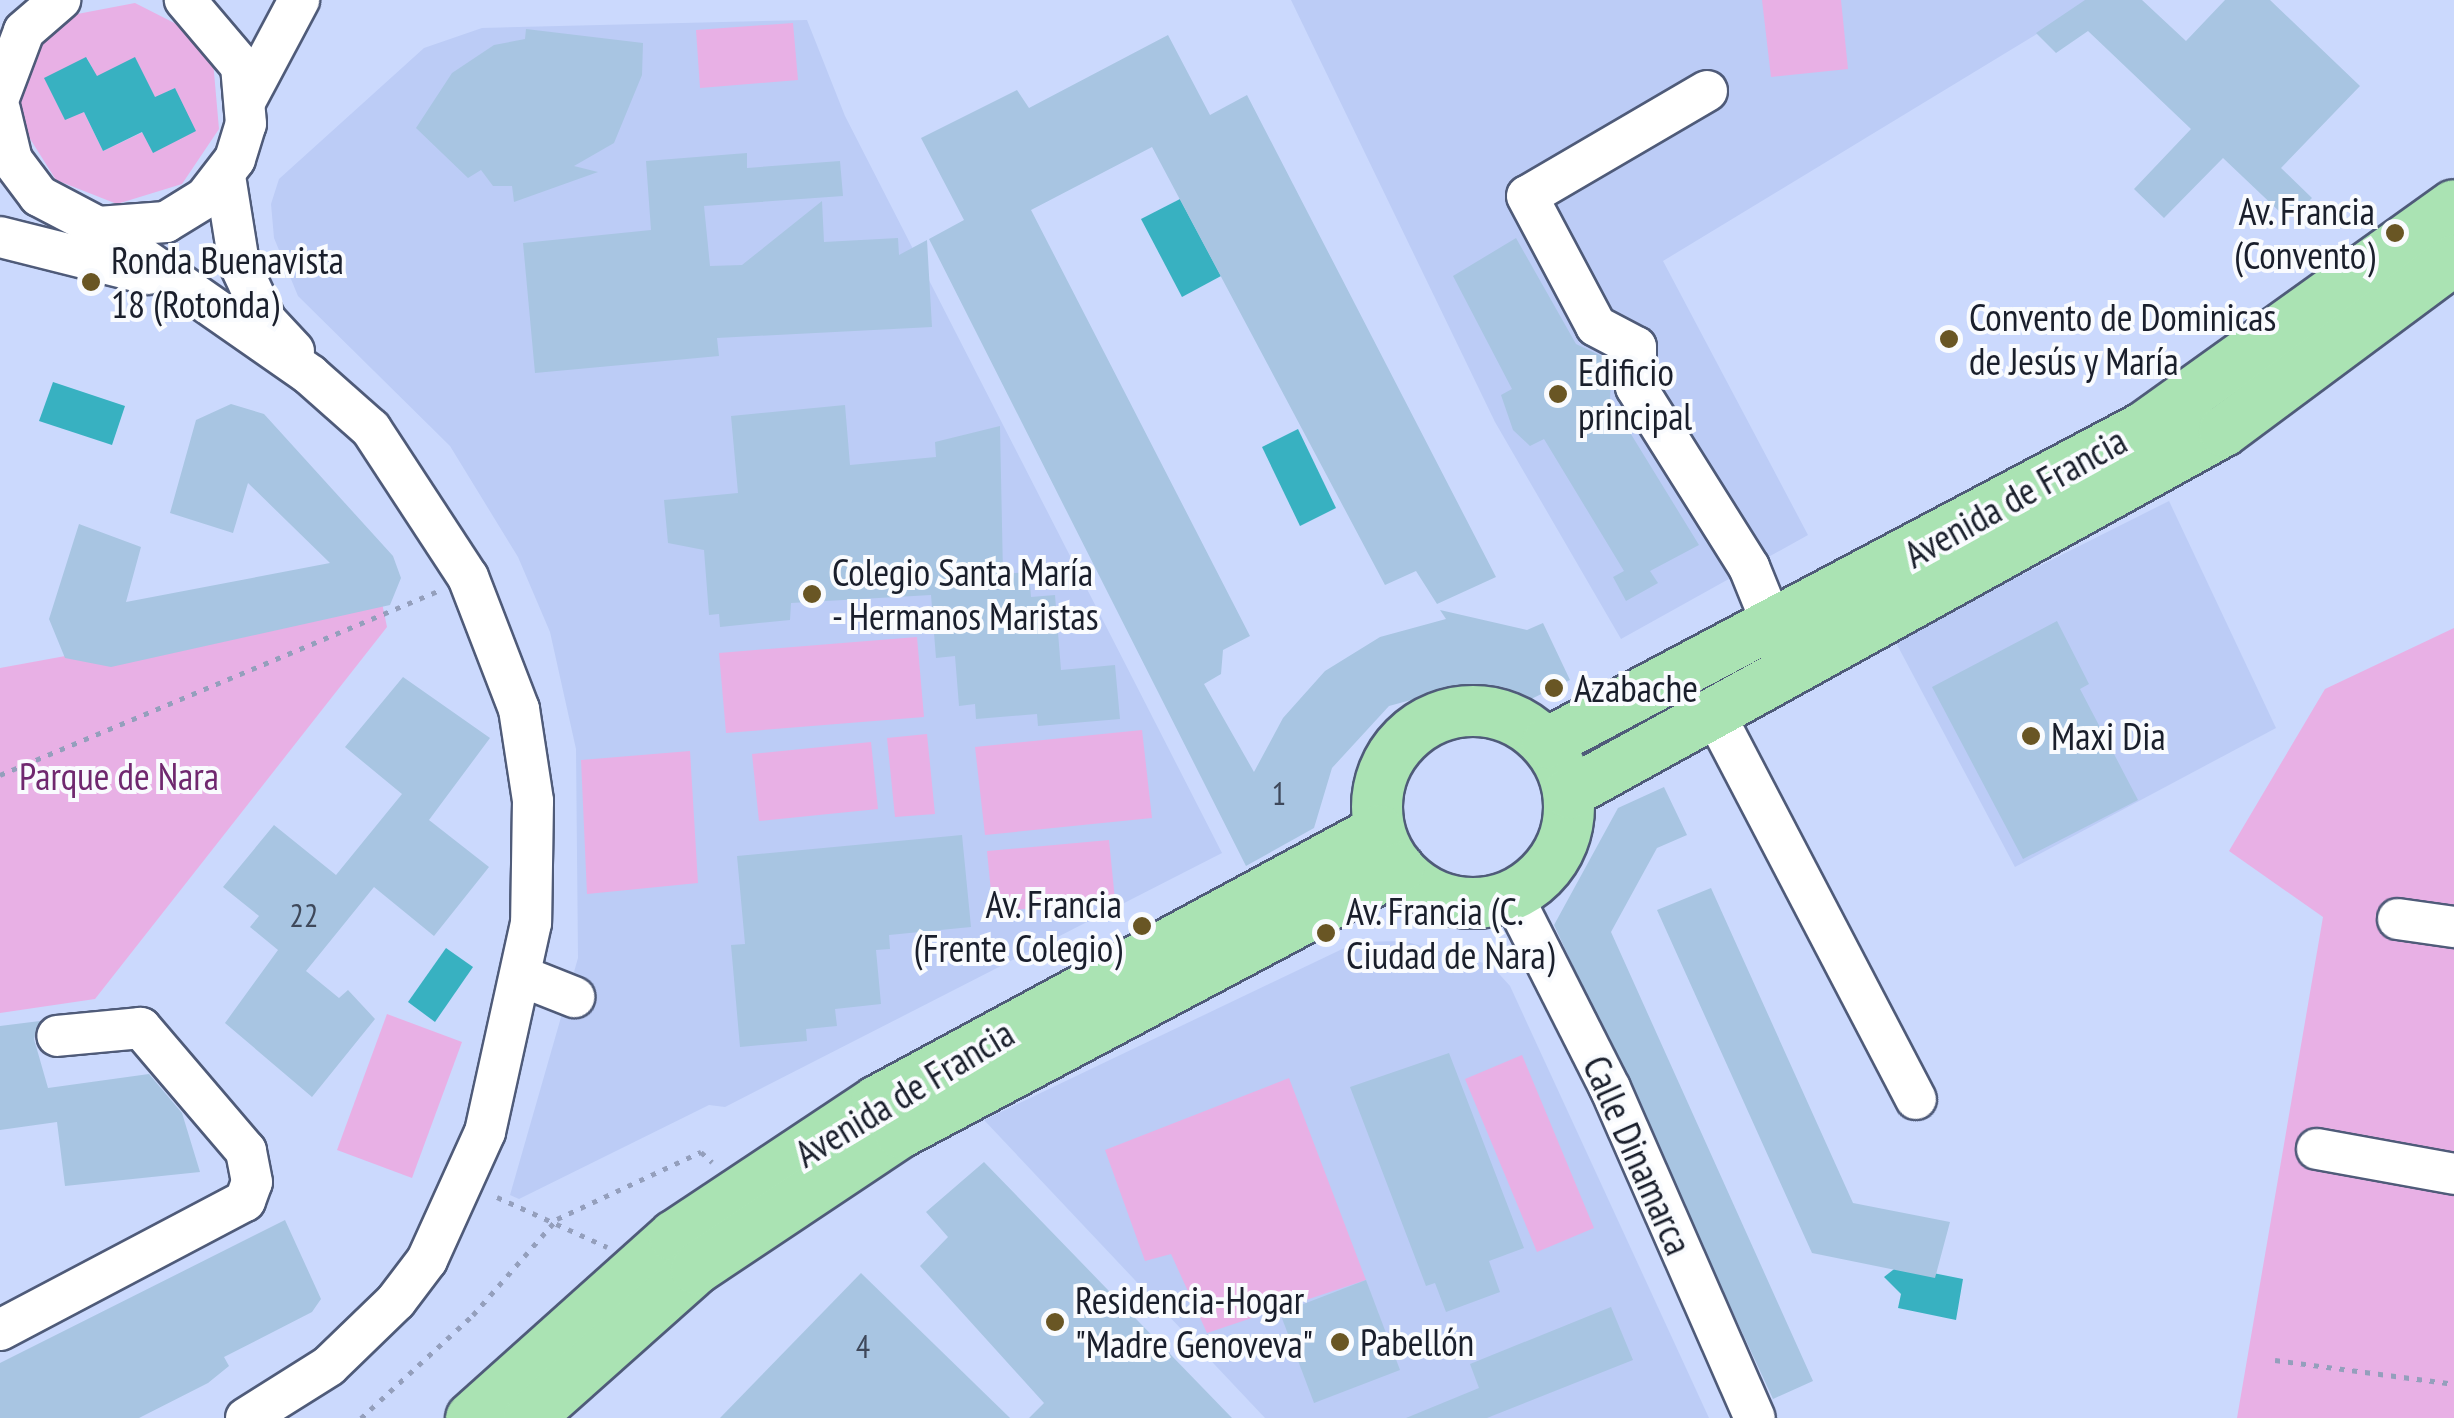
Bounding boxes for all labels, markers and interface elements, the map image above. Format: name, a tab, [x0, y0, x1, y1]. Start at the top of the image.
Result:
place label: Av. Francia (Convento)	[2234, 188, 2375, 278]
marker: Av. Francia (Convento)	[2384, 222, 2406, 244]
place label: Ronda Buenavista 18 (Rotonda)	[111, 237, 344, 326]
marker: Ronda Buenavista 18 (Rotonda)	[80, 271, 102, 293]
place label: Convento de Dominicas de Jesús y María	[1969, 294, 2276, 383]
marker: Convento de Dominicas de Jesús y María	[1938, 328, 1960, 350]
place label: Edificio principal	[1578, 349, 1692, 438]
marker: Edificio principal	[1547, 383, 1569, 405]
street label: Avenida de Francia	[1896, 417, 2134, 577]
place label: Colegio Santa María - Hermanos Maristas	[832, 549, 1101, 638]
marker: Colegio Santa María - Hermanos Maristas	[801, 583, 823, 605]
place label: Azabache	[1574, 665, 1698, 711]
marker: Azabache	[1543, 677, 1565, 699]
place label: Maxi Dia	[2051, 713, 2166, 759]
marker: Maxi Dia	[2020, 725, 2042, 747]
park label: Parque de Nara	[19, 753, 219, 799]
house number: 1	[1272, 774, 1286, 812]
place label: Av. Francia (Frente Colegio)	[914, 881, 1122, 971]
place label: Av. Francia (C. Ciudad de Nara)	[1346, 888, 1555, 978]
house number: 22	[290, 896, 318, 934]
marker: Av. Francia (Frente Colegio)	[1131, 915, 1153, 937]
marker: Av. Francia (C. Ciudad de Nara)	[1315, 922, 1337, 944]
street label: Avenida de Francia	[786, 1010, 1022, 1176]
street label: Calle Dinamarca	[1574, 1049, 1702, 1261]
place label: Residencia-Hogar "Madre Genoveva"	[1075, 1277, 1313, 1366]
marker: Residencia-Hogar "Madre Genoveva"	[1044, 1311, 1066, 1333]
place label: Pabellón	[1360, 1319, 1474, 1365]
house number: 4	[856, 1327, 870, 1365]
marker: Pabellón	[1329, 1331, 1351, 1353]

